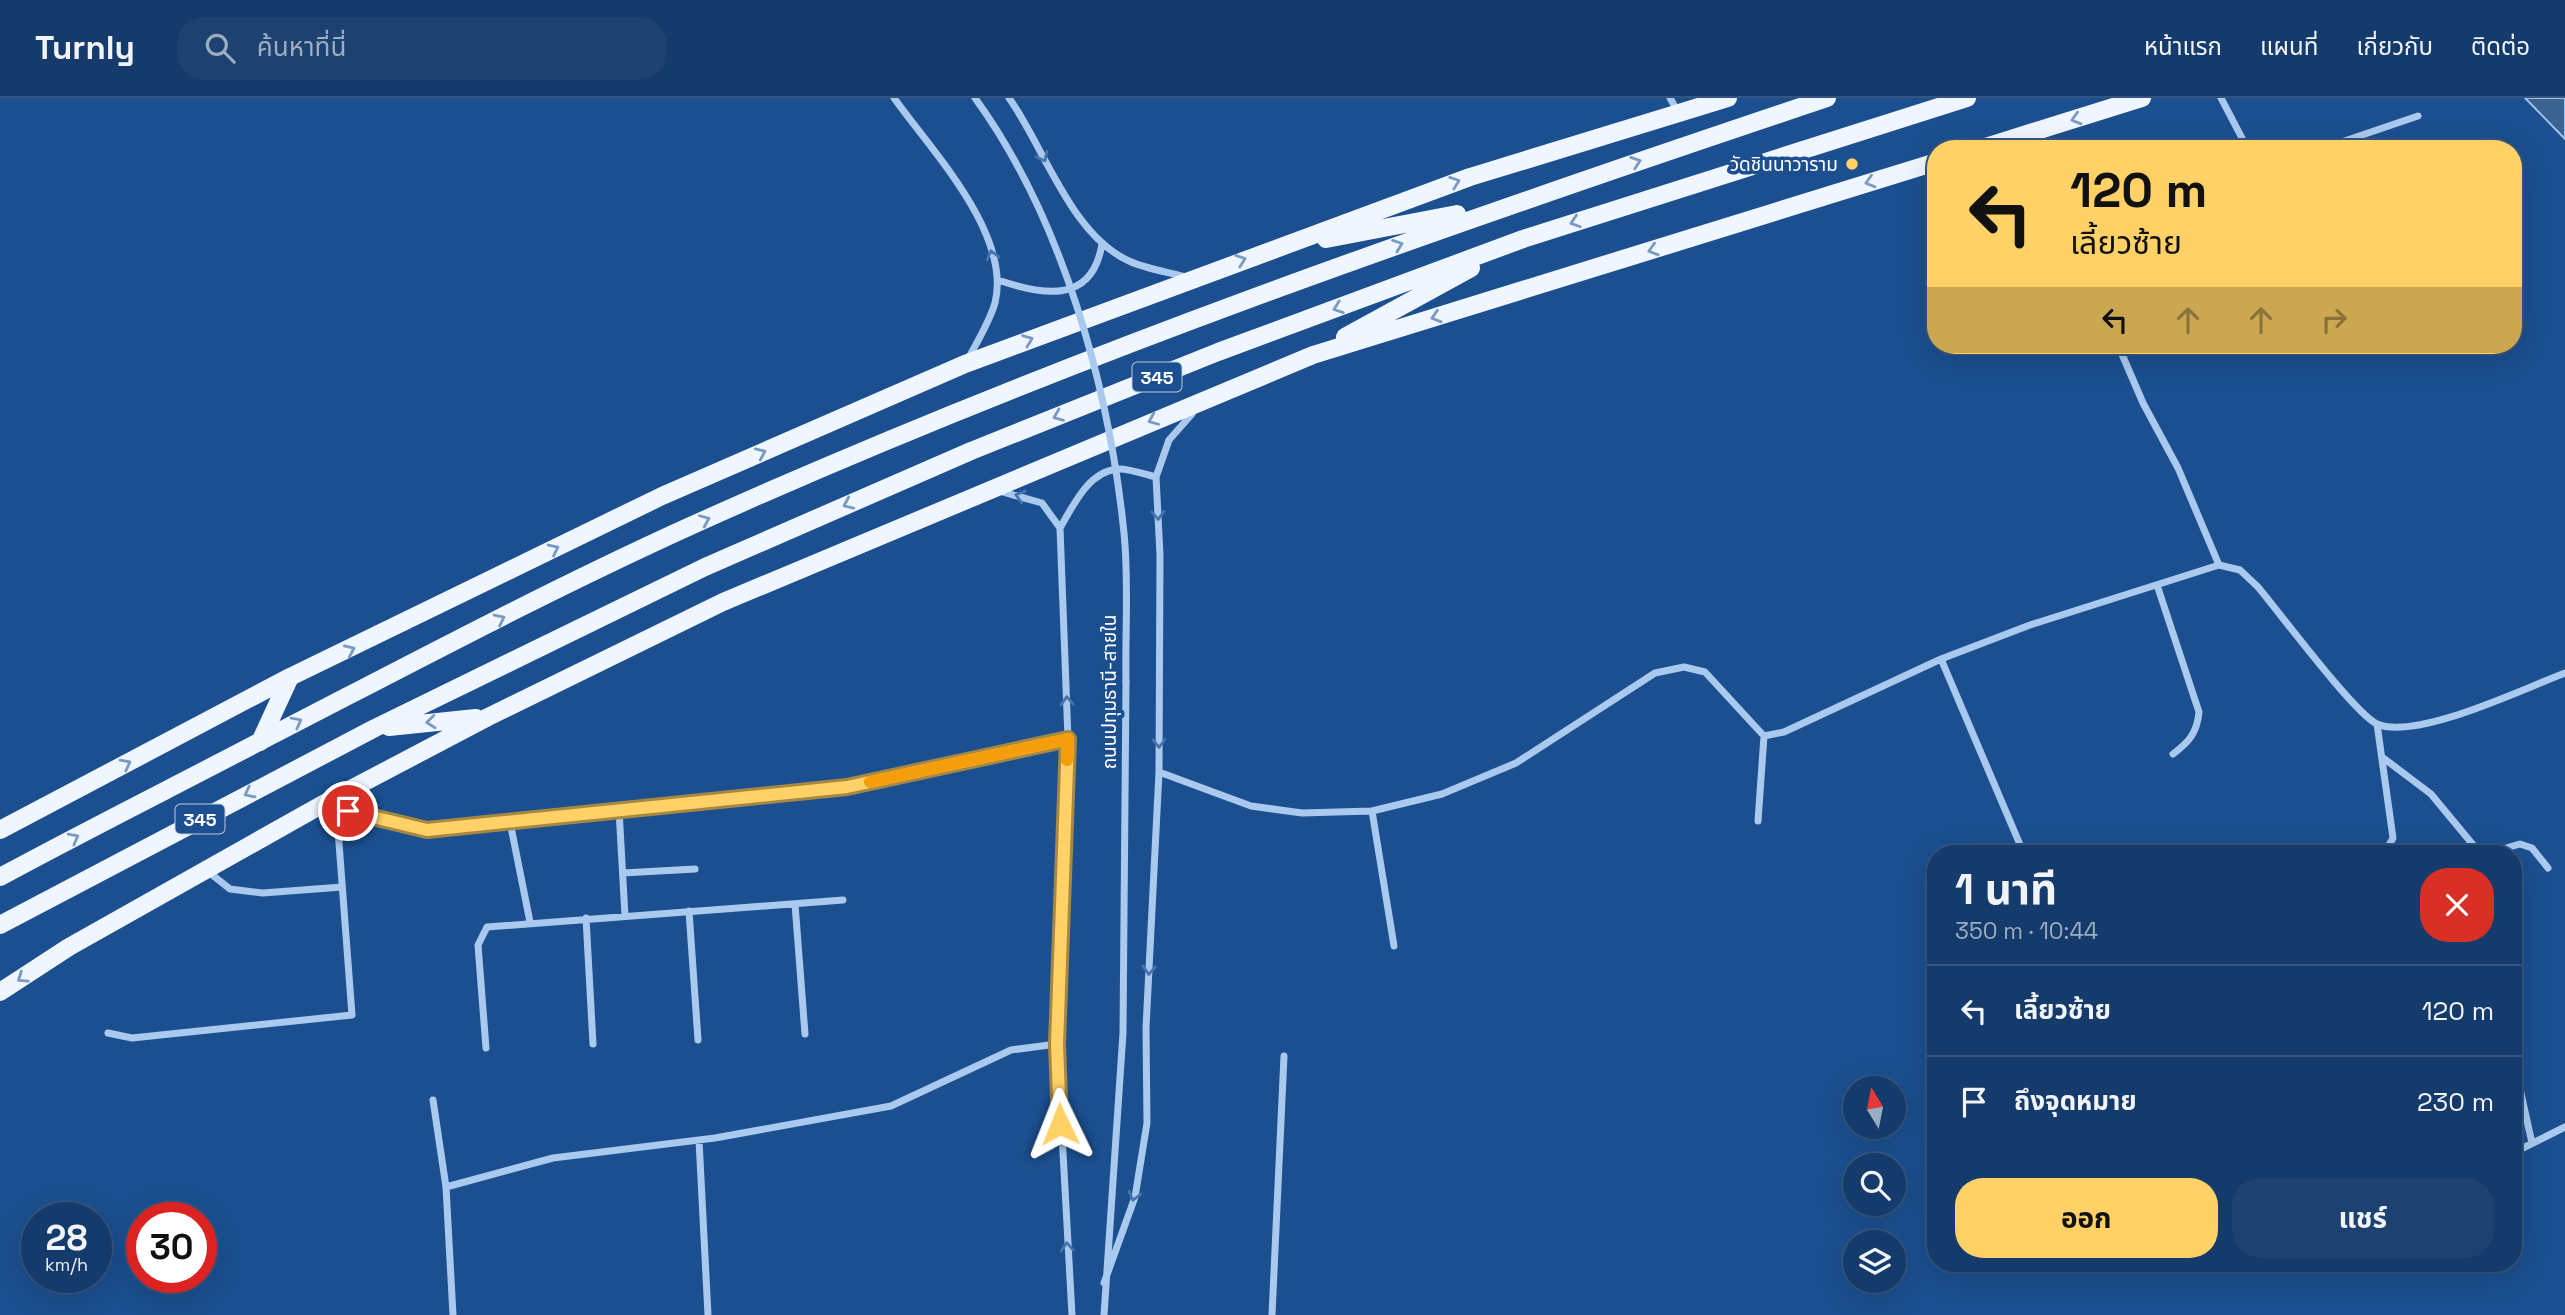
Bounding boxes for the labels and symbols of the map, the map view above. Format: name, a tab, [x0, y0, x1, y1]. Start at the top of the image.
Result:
one-way arrow	[2071, 110, 2083, 125]
one-way arrow	[1035, 150, 1049, 162]
place label: วัดชินนาวาราม	[1730, 152, 1838, 177]
one-way arrow	[1629, 156, 1642, 170]
marker: วัดชินนาวาราม	[1844, 156, 1860, 172]
one-way arrow	[1865, 174, 1877, 189]
one-way arrow	[1449, 176, 1461, 190]
one-way arrow	[1570, 214, 1582, 229]
one-way arrow	[1391, 239, 1404, 253]
one-way arrow	[1647, 241, 1659, 256]
one-way arrow	[986, 249, 1001, 261]
one-way arrow	[1235, 254, 1247, 268]
one-way arrow	[1333, 299, 1345, 313]
one-way arrow	[1430, 309, 1442, 323]
one-way arrow	[1022, 334, 1034, 348]
road number: 345	[1132, 362, 1182, 391]
one-way arrow	[1052, 408, 1064, 422]
one-way arrow	[1148, 411, 1160, 425]
one-way arrow	[753, 447, 766, 461]
one-way arrow	[1015, 489, 1027, 504]
one-way arrow	[843, 496, 855, 510]
one-way arrow	[1150, 510, 1165, 521]
one-way arrow	[697, 514, 710, 528]
one-way arrow	[547, 544, 559, 558]
one-way arrow	[493, 614, 505, 628]
street label: ถนนปทุมธานี-สายใน	[1097, 615, 1122, 769]
one-way arrow	[343, 644, 355, 658]
one-way arrow	[1059, 696, 1074, 707]
one-way arrow	[426, 715, 437, 730]
one-way arrow	[290, 717, 302, 731]
one-way arrow	[1151, 738, 1167, 749]
one-way arrow	[119, 759, 131, 772]
pin	[318, 781, 378, 841]
one-way arrow	[244, 785, 256, 798]
road number: 345	[176, 804, 224, 834]
one-way arrow	[66, 833, 79, 847]
one-way arrow	[1142, 965, 1157, 976]
one-way arrow	[17, 970, 30, 982]
north arrow	[1843, 1076, 1906, 1139]
position arrow	[1023, 1087, 1097, 1161]
one-way arrow	[1128, 1190, 1142, 1202]
speed limit sign: 30	[126, 1202, 217, 1293]
one-way arrow	[1060, 1241, 1075, 1252]

